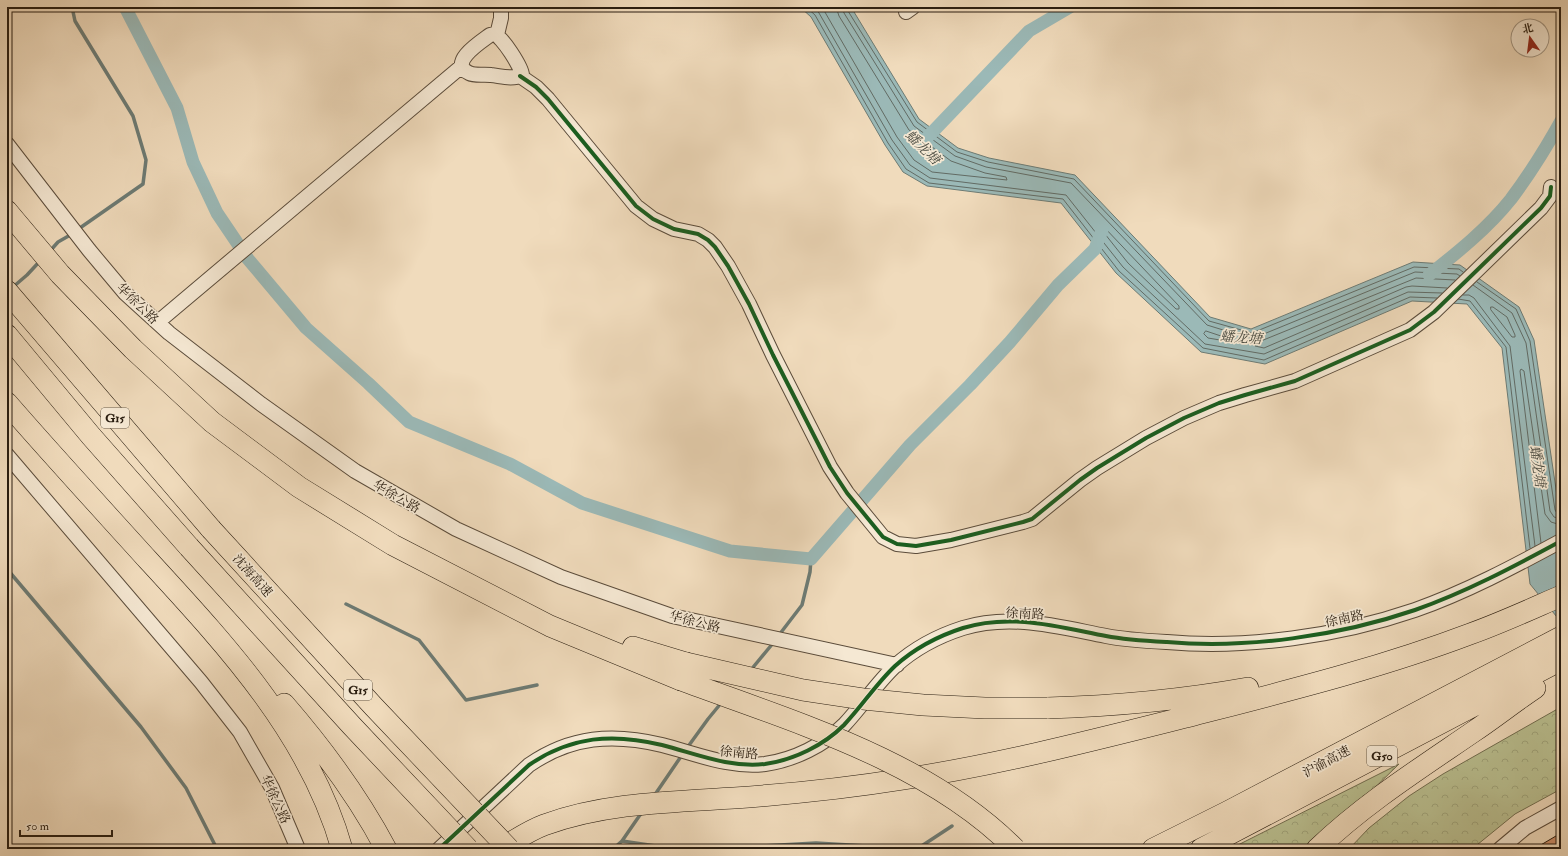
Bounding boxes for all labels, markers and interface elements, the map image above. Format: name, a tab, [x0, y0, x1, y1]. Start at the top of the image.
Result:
north arrow	[1510, 18, 1550, 58]
text: 北	[1521, 21, 1535, 36]
water label: 蟠龙塘	[902, 127, 945, 169]
street label: 华徐公路	[113, 280, 162, 328]
water label: 蟠龙塘	[1219, 328, 1265, 348]
road number: G15	[101, 408, 129, 428]
water label: 蟠龙塘	[1526, 444, 1549, 490]
street label: 华徐公路	[370, 477, 423, 517]
street label: 沈海高速	[229, 551, 276, 600]
street label: 徐南路	[1005, 605, 1045, 623]
street label: 徐南路	[1323, 607, 1365, 631]
street label: 华徐公路	[668, 608, 722, 636]
road number: G15	[344, 680, 372, 700]
street label: 徐南路	[719, 743, 759, 763]
street label: 沪渝高速	[1300, 743, 1353, 781]
road number: G50	[1367, 746, 1397, 766]
street label: 华徐公路	[257, 772, 293, 826]
scale bar	[20, 812, 112, 838]
text: 50 m	[26, 819, 50, 834]

